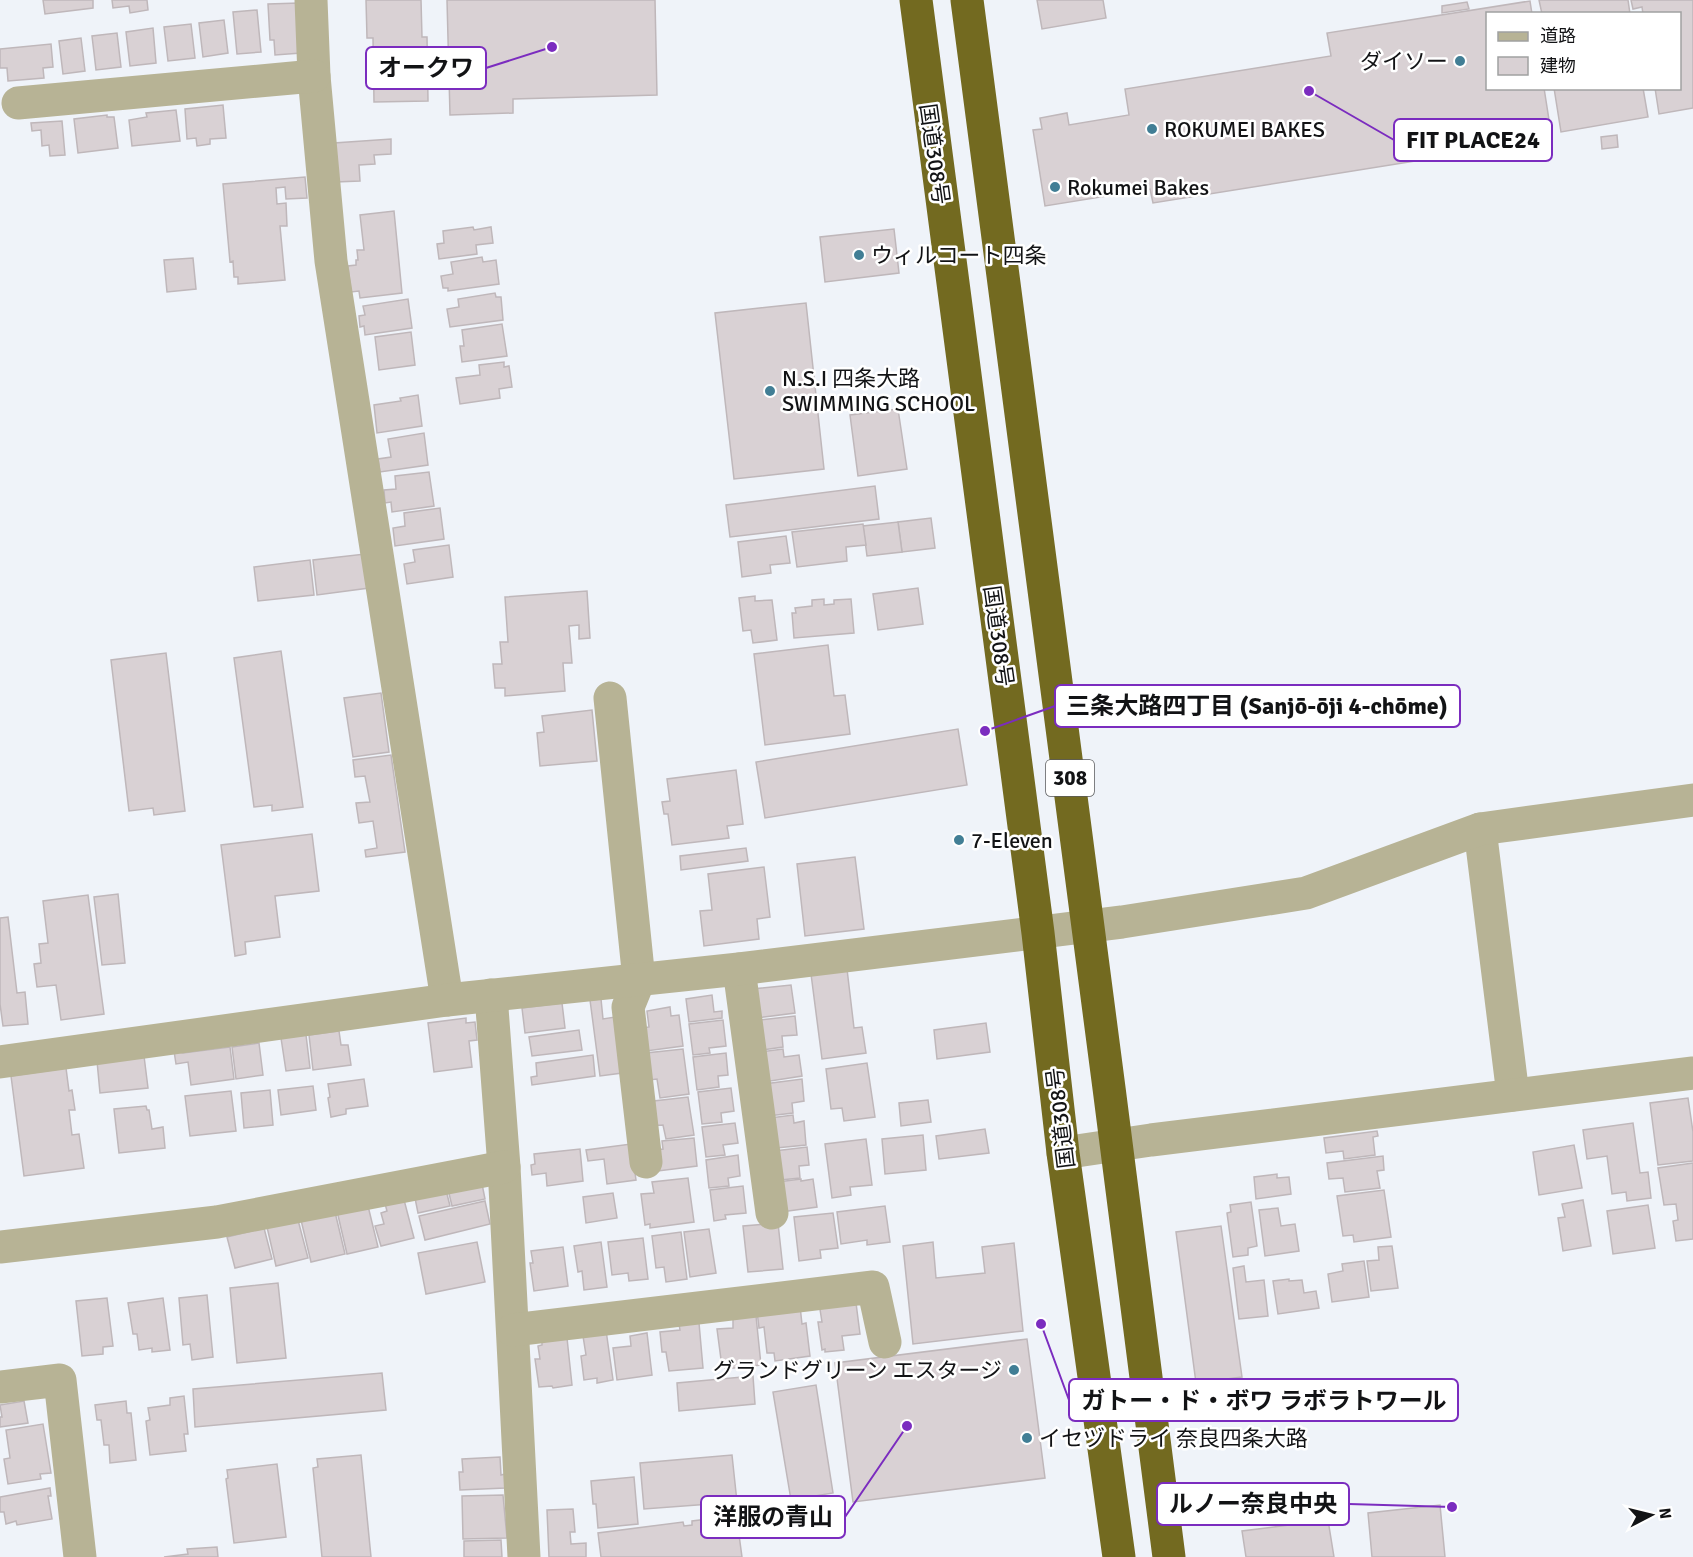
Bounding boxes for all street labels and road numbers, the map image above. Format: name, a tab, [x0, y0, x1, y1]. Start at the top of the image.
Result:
street label: 国道308号	[914, 102, 955, 206]
street label: 国道308号	[978, 584, 1019, 688]
road number: 308	[1046, 760, 1094, 796]
street label: 国道308号	[1041, 1066, 1080, 1170]

